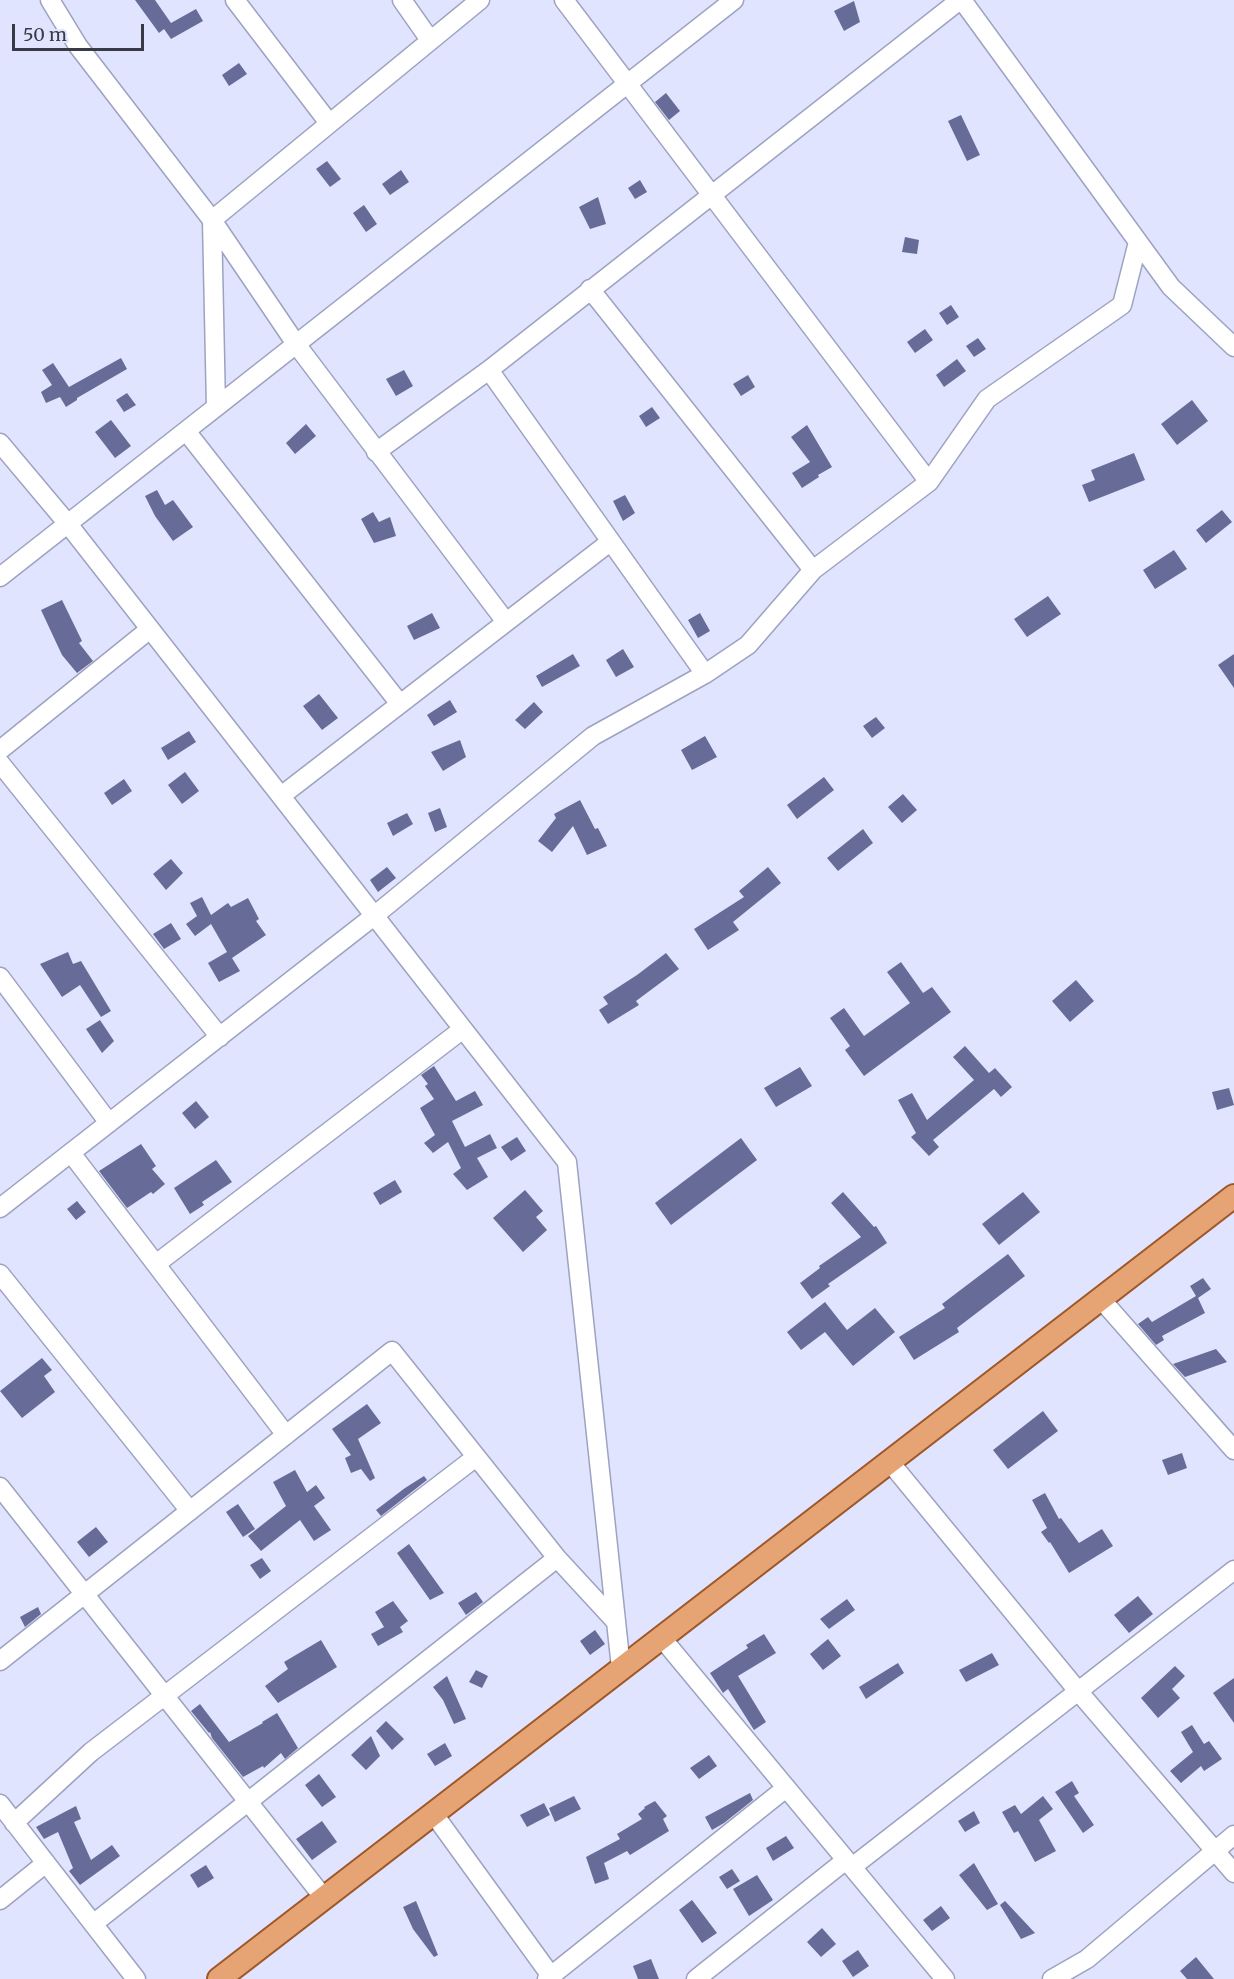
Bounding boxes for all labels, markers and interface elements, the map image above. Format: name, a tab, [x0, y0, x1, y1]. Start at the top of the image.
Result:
scale bar	[15, 12, 147, 50]
text: 50 m	[23, 23, 67, 46]

